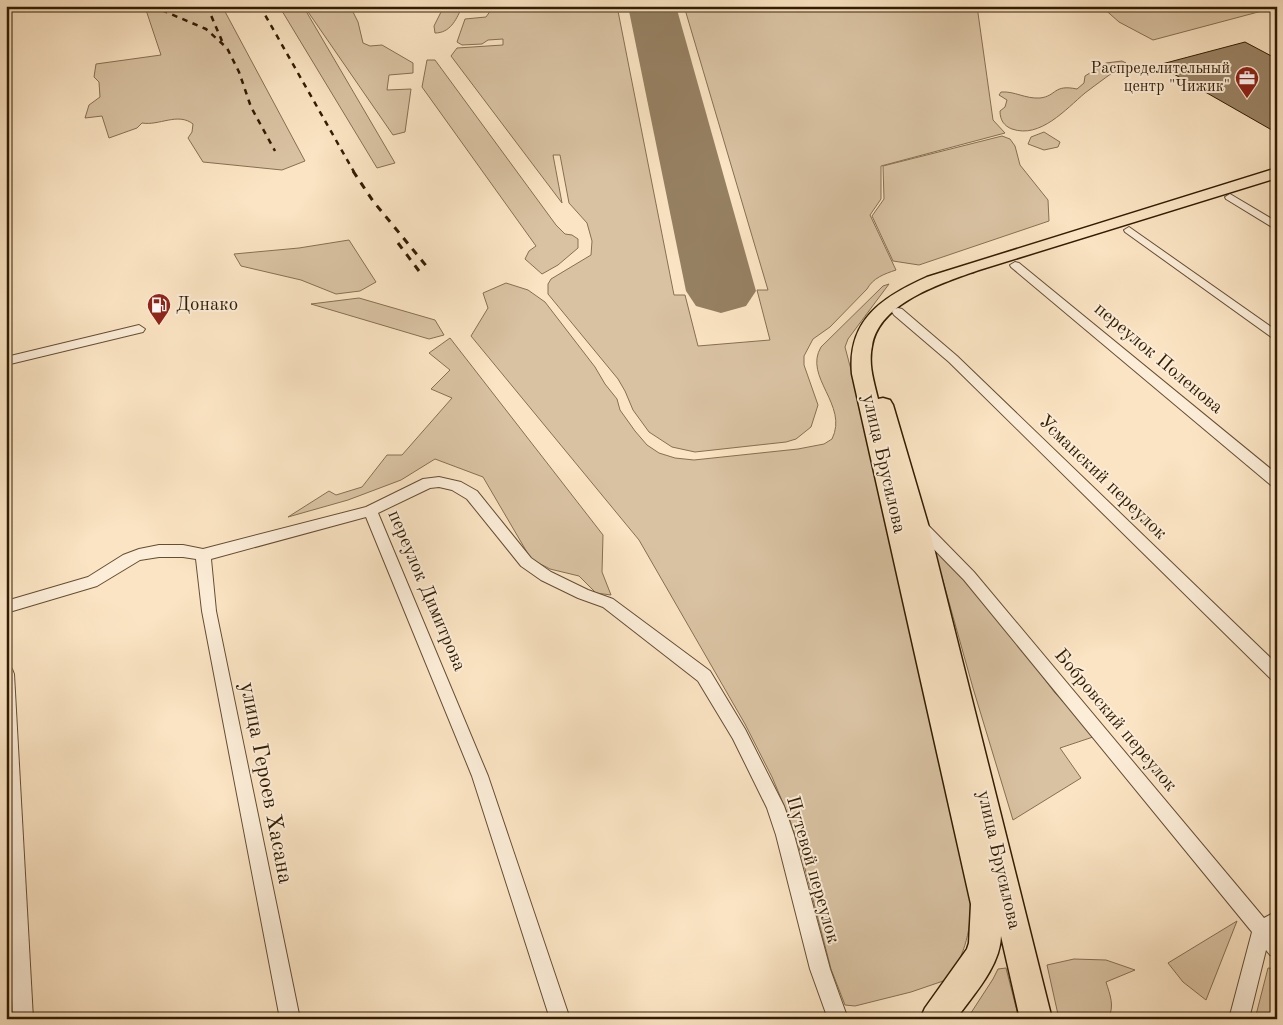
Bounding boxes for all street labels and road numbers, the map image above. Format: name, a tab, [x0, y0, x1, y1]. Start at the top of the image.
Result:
street label: переулок Поленова	[1090, 300, 1226, 419]
street label: улица Брусилова	[858, 393, 908, 536]
street label: Усманский переулок	[1034, 412, 1170, 544]
street label: переулок Димитрова	[383, 508, 469, 675]
street label: Бобровский переулок	[1050, 646, 1180, 796]
street label: улица Героев Хасана	[236, 680, 296, 886]
street label: улица Брусилова	[973, 789, 1023, 932]
street label: Путевой переулок	[782, 794, 842, 946]

